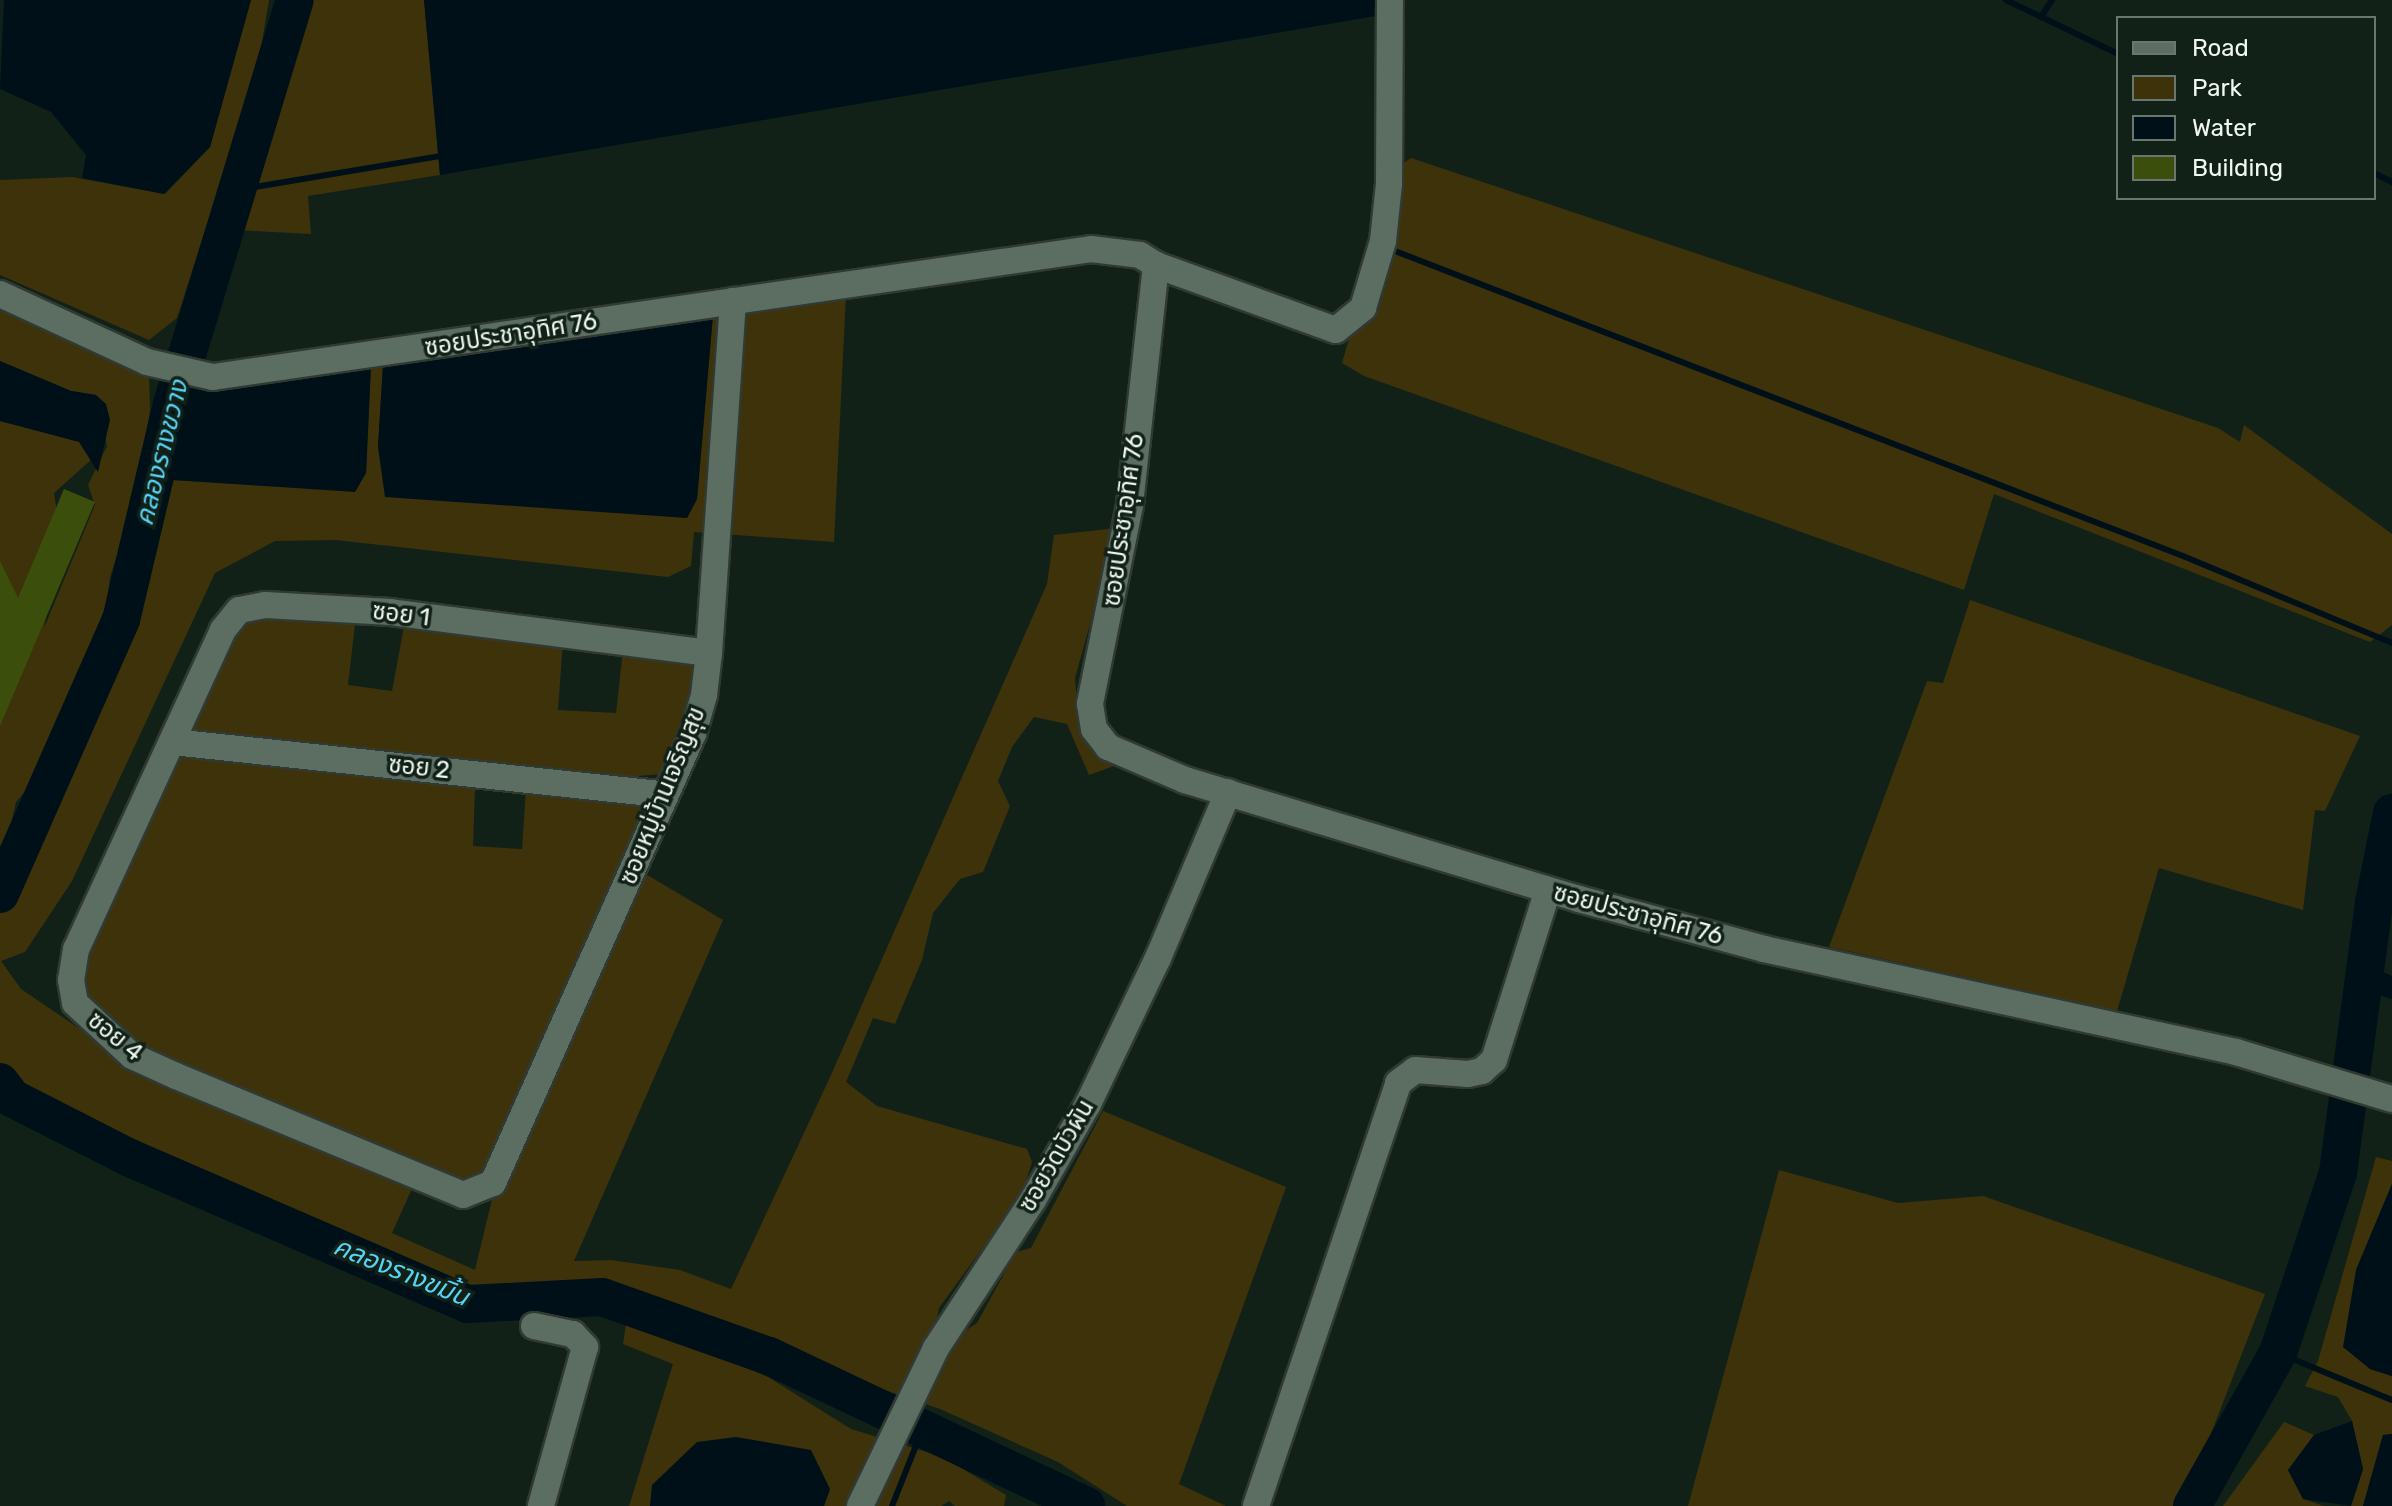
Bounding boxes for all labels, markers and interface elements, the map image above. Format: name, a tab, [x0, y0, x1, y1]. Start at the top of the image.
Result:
legend	[2116, 16, 2376, 200]
text: Road	[2192, 34, 2249, 62]
text: Park	[2192, 74, 2242, 102]
text: Water	[2192, 114, 2256, 142]
text: Building	[2192, 154, 2283, 182]
street label: ซอยประชาอุทิศ 76	[423, 307, 599, 363]
water label: คลองรางขวาง	[129, 377, 195, 529]
street label: ซอยประชาอุทิศ 76	[1098, 432, 1150, 608]
street label: ซอย 1	[371, 597, 431, 633]
street label: ซอยหมู่บ้านเจริญสุข	[614, 703, 712, 889]
street label: ซอย 2	[387, 750, 451, 786]
street label: ซอยประชาอุทิศ 76	[1550, 879, 1726, 951]
street label: ซอย 4	[82, 1006, 148, 1068]
street label: ซอยวัดบัวผัน	[1013, 1095, 1101, 1217]
water label: คลองรางขมิ้น	[329, 1231, 473, 1313]

